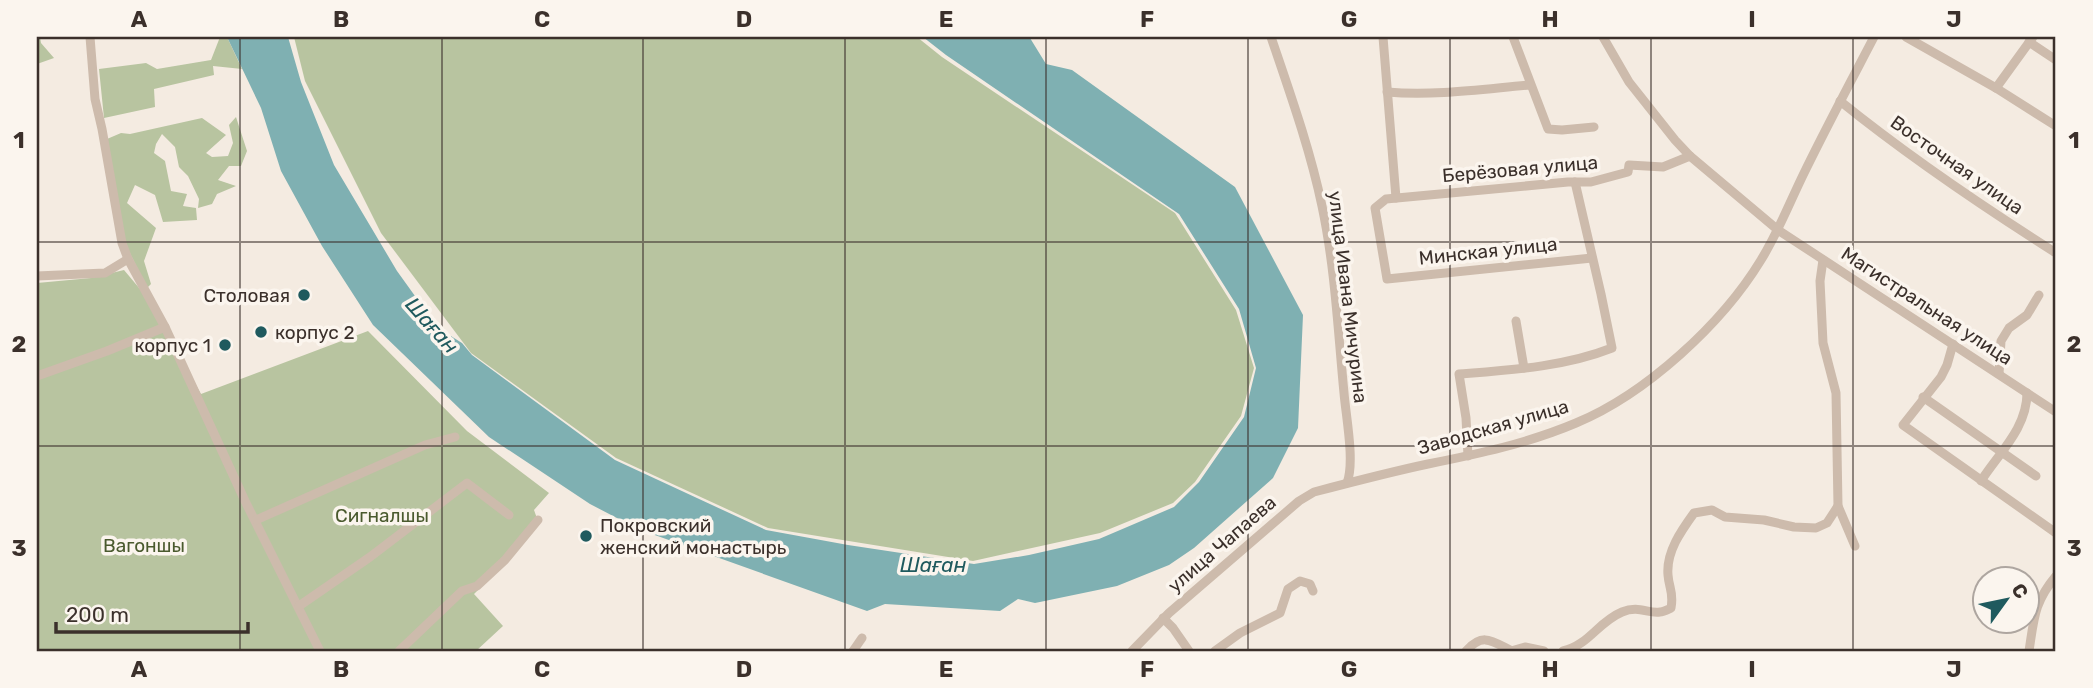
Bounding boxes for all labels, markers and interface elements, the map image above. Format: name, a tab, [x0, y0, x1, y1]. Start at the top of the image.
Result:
text: A	[131, 5, 148, 33]
text: B	[333, 5, 349, 33]
text: C	[534, 5, 550, 33]
text: D	[736, 5, 752, 33]
text: E	[939, 5, 953, 33]
text: F	[1140, 5, 1154, 33]
text: G	[1341, 5, 1357, 33]
text: H	[1541, 5, 1559, 33]
text: I	[1748, 5, 1756, 33]
text: J	[1946, 5, 1962, 33]
street label: Восточная улица	[1886, 111, 2028, 219]
text: 1	[13, 126, 25, 154]
text: 1	[2068, 126, 2080, 154]
street label: Берёзовая улица	[1441, 151, 1599, 187]
street label: улица Ивана Мичурина	[1324, 190, 1372, 404]
street label: Минская улица	[1418, 232, 1558, 270]
street label: Магистральная улица	[1837, 242, 2017, 370]
place label: Столовая	[203, 284, 290, 307]
marker: Столовая	[296, 287, 312, 303]
water label: Шаған	[400, 292, 464, 358]
place label: корпус 2	[275, 321, 355, 344]
marker: корпус 2	[253, 324, 269, 340]
text: 2	[12, 330, 26, 358]
text: 2	[2067, 330, 2081, 358]
place label: корпус 1	[134, 334, 211, 357]
marker: корпус 1	[217, 337, 233, 353]
street label: Заводская улица	[1415, 394, 1571, 460]
street label: улица Чапаева	[1163, 491, 1281, 597]
park label: Сигналшы	[335, 504, 429, 527]
place label: Покровский женский монастырь	[600, 514, 787, 559]
marker: Покровский женский монастырь	[578, 528, 594, 544]
text: 3	[11, 534, 27, 562]
park label: Вагоншы	[103, 534, 185, 557]
text: 3	[2066, 534, 2082, 562]
water label: Шаған	[900, 552, 967, 577]
north arrow	[1970, 566, 2040, 636]
text: С	[2007, 579, 2033, 603]
scale bar	[56, 590, 248, 634]
text: 200 m	[66, 602, 129, 627]
text: A	[131, 655, 148, 683]
text: B	[333, 655, 349, 683]
text: C	[534, 655, 550, 683]
text: D	[736, 655, 752, 683]
text: E	[939, 655, 953, 683]
text: F	[1140, 655, 1154, 683]
text: G	[1341, 655, 1357, 683]
text: H	[1541, 655, 1559, 683]
text: I	[1748, 655, 1756, 683]
text: J	[1946, 655, 1962, 683]

